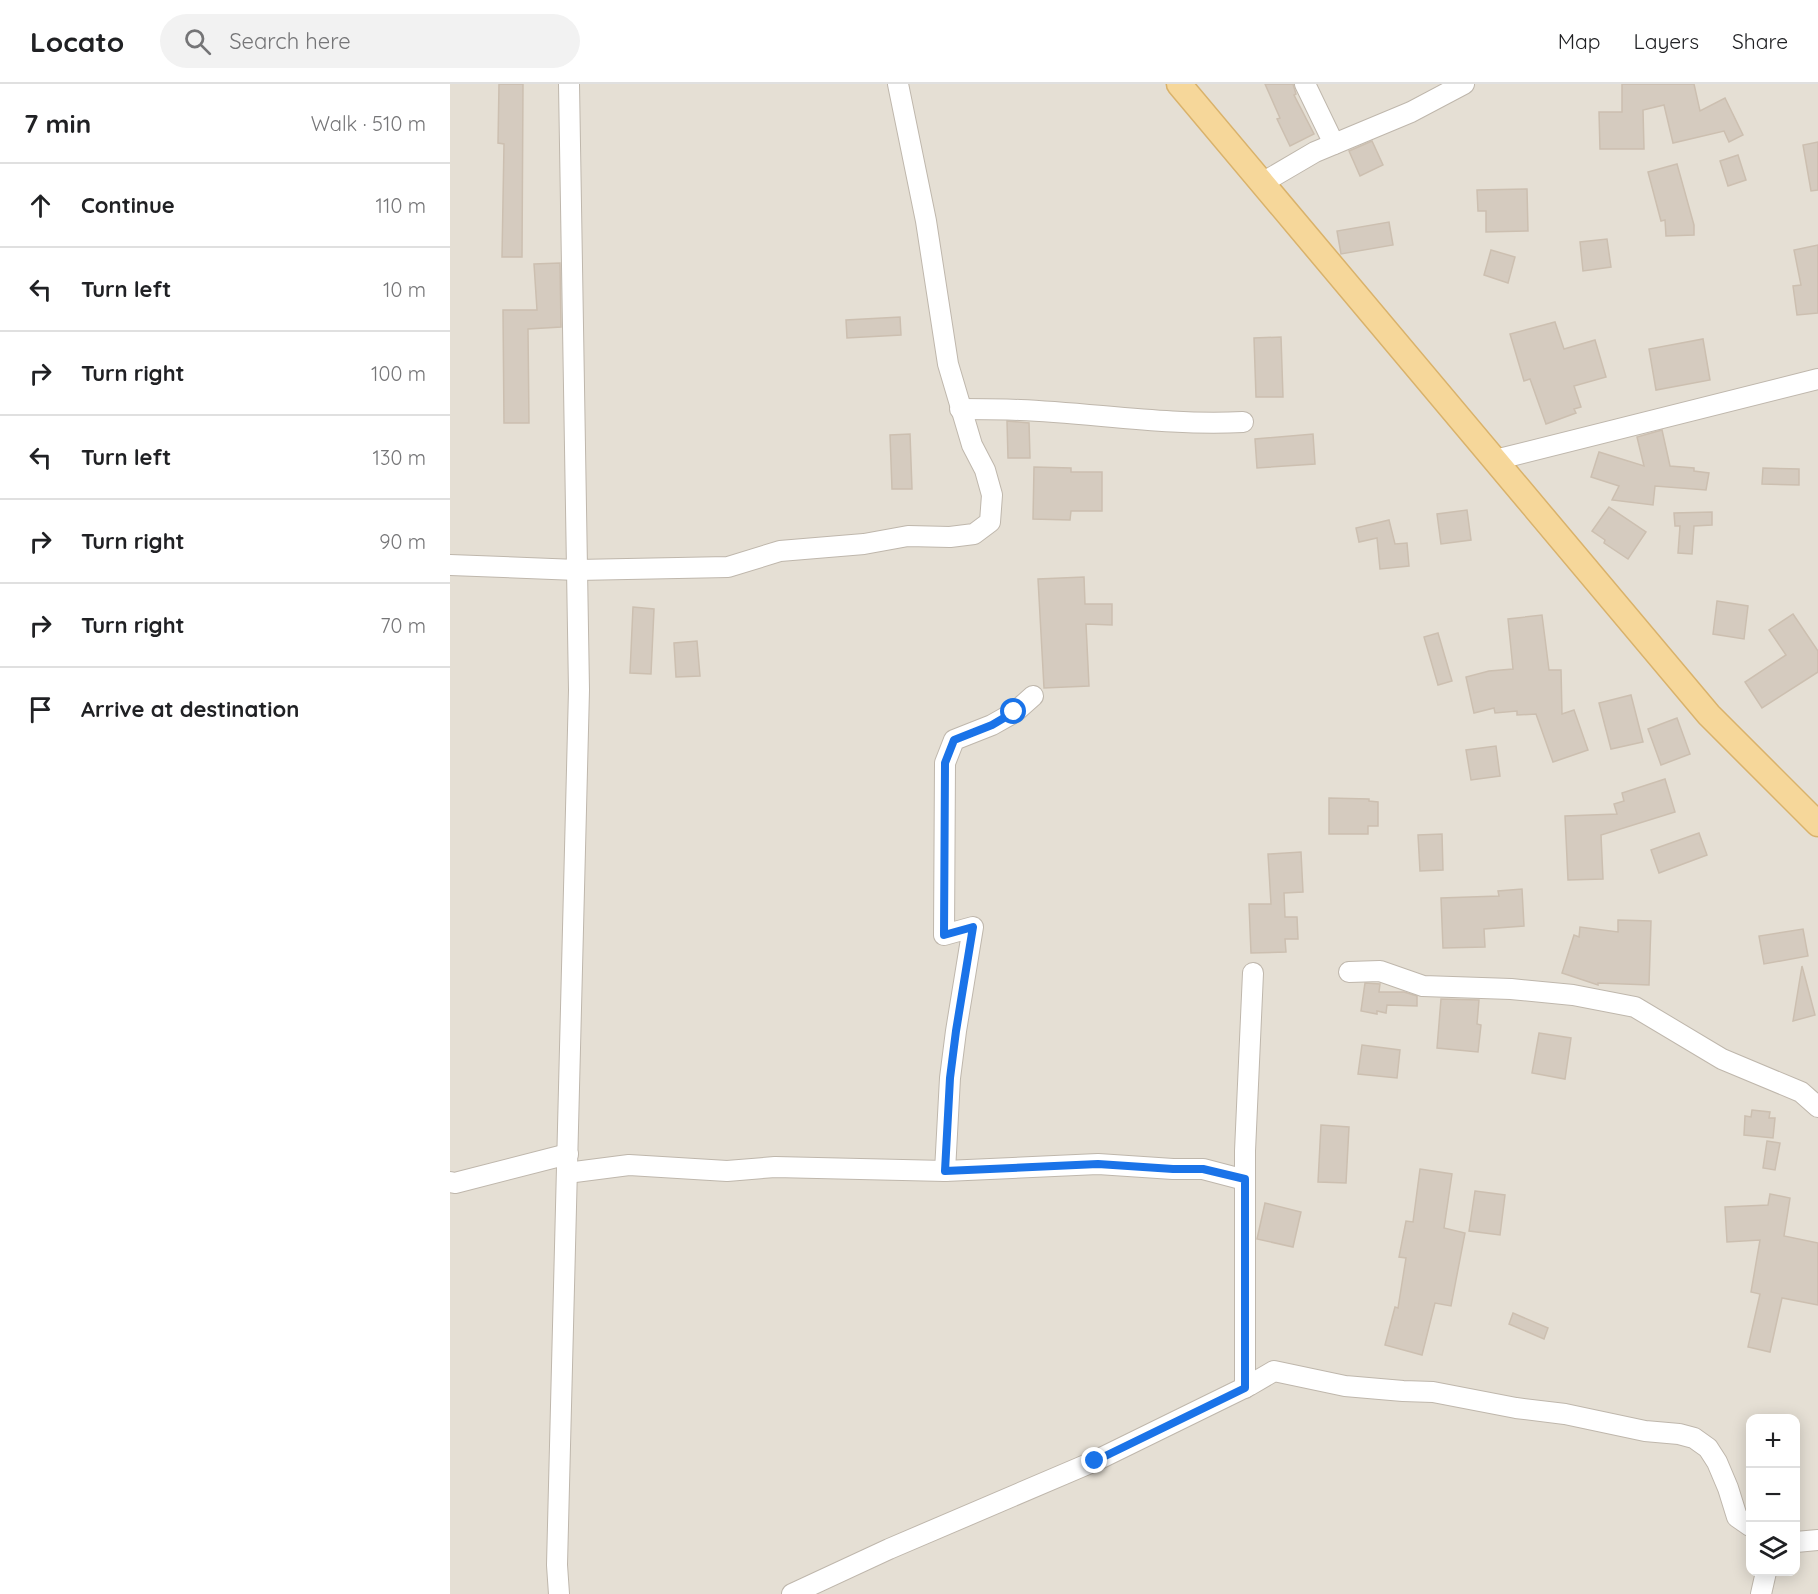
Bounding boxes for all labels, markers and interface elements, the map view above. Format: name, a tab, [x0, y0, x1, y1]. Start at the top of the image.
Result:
search box	[160, 14, 580, 68]
text: Locato	[30, 24, 124, 59]
icon: search	[181, 25, 214, 58]
text: Search here	[229, 27, 351, 55]
text: Map	[1558, 28, 1601, 54]
text: Layers	[1634, 28, 1699, 54]
text: Share	[1732, 28, 1788, 54]
text: 7 min	[24, 107, 91, 140]
text: Walk · 510 m	[311, 111, 426, 136]
icon: ahead	[24, 189, 57, 222]
text: Continue	[81, 191, 175, 219]
text: 110 m	[376, 193, 426, 218]
icon: left	[24, 273, 57, 306]
text: Turn left	[81, 275, 171, 303]
text: 10 m	[383, 277, 426, 302]
icon: right	[24, 357, 57, 390]
text: Turn right	[81, 359, 185, 387]
text: 100 m	[371, 361, 426, 386]
icon: left	[24, 441, 57, 474]
text: Turn left	[81, 443, 171, 471]
text: 130 m	[373, 445, 426, 470]
icon: right	[24, 525, 57, 558]
text: Turn right	[81, 527, 185, 555]
text: 90 m	[379, 529, 426, 554]
icon: right	[24, 609, 57, 642]
text: Turn right	[81, 611, 185, 639]
text: 70 m	[380, 613, 426, 638]
icon: arrive	[24, 693, 57, 726]
text: Arrive at destination	[81, 695, 299, 723]
route start	[1000, 698, 1026, 724]
map controls	[1746, 1414, 1800, 1576]
button: +	[1746, 1414, 1800, 1468]
route end	[1081, 1447, 1107, 1473]
button: −	[1746, 1468, 1800, 1522]
button: layers	[1746, 1522, 1800, 1576]

